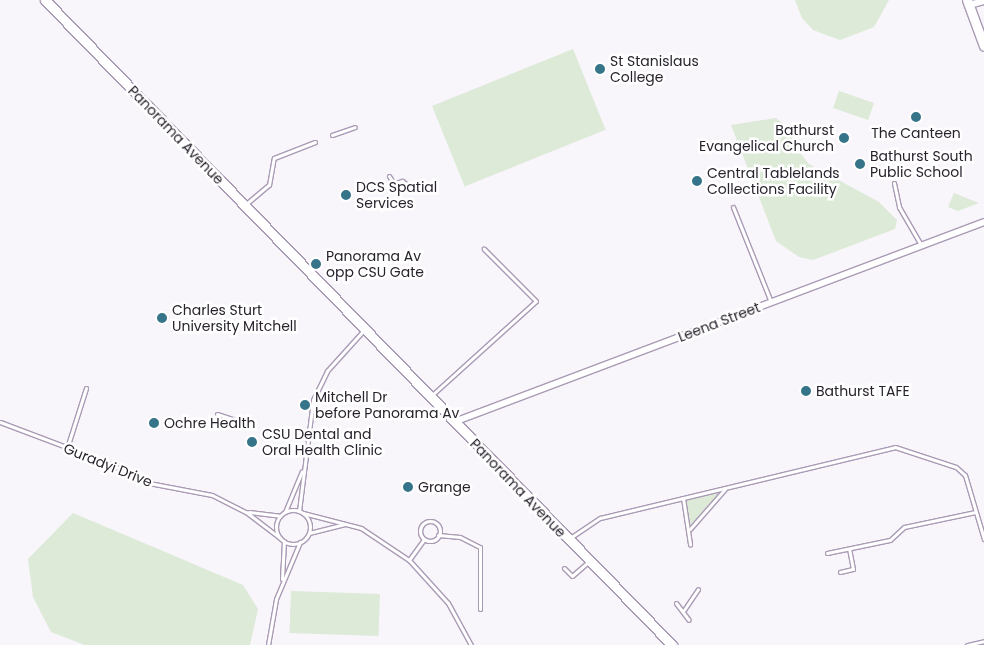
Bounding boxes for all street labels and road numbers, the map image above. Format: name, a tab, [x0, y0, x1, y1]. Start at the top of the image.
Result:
street label: Panorama Avenue	[125, 82, 227, 188]
street label: Leena Street	[676, 299, 762, 345]
street label: Panorama Avenue	[467, 435, 569, 541]
street label: Guradyi Drive	[61, 440, 155, 490]

